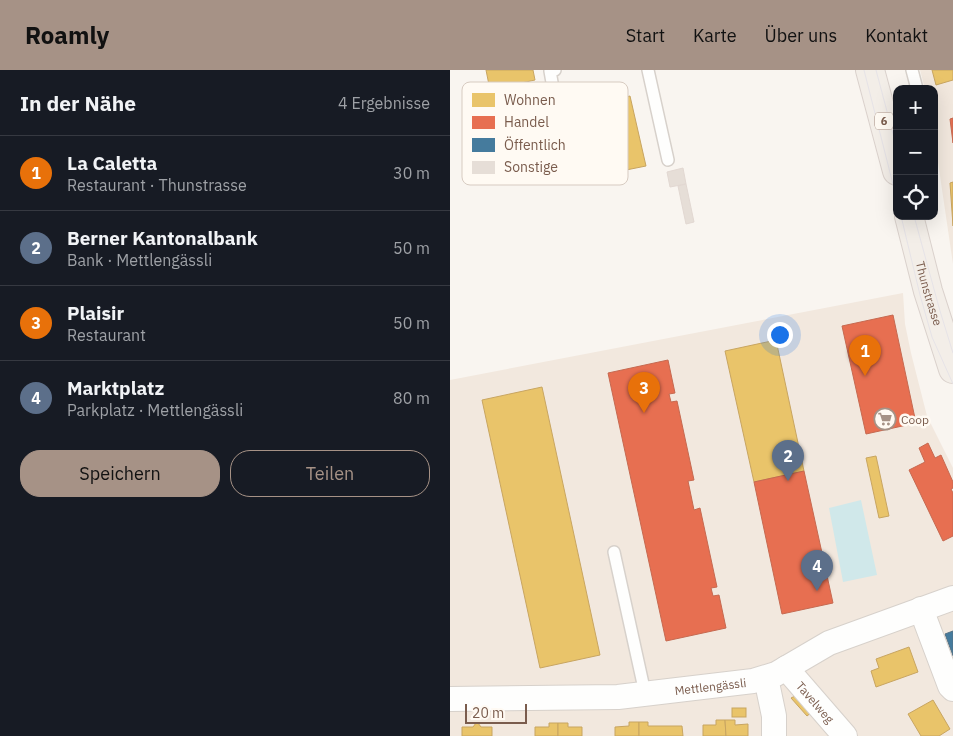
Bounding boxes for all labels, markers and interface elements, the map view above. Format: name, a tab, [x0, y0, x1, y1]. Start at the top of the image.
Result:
text: Roamly	[25, 19, 109, 51]
text: Start	[626, 24, 665, 47]
text: Karte	[693, 24, 737, 47]
text: Über uns	[765, 24, 837, 47]
text: Kontakt	[865, 24, 928, 47]
legend	[462, 82, 628, 185]
map controls	[893, 85, 938, 220]
button: +	[893, 85, 938, 130]
text: In der Nähe	[20, 89, 136, 117]
text: Wohnen	[504, 91, 556, 109]
text: 4 Ergebnisse	[338, 93, 430, 113]
road number: 6	[875, 112, 893, 129]
text: Handel	[504, 113, 549, 131]
button: −	[893, 130, 938, 175]
text: Öffentlich	[504, 136, 566, 154]
text: La Caletta	[67, 151, 157, 175]
text: Sonstige	[504, 158, 558, 176]
text: 1	[31, 163, 41, 183]
text: 30 m	[393, 163, 430, 183]
text: Restaurant · Thunstrasse	[67, 175, 247, 195]
button: locate	[893, 175, 938, 220]
text: Berner Kantonalbank	[67, 226, 258, 250]
text: 2	[31, 238, 41, 258]
text: 50 m	[393, 238, 430, 258]
text: Bank · Mettlengässli	[67, 250, 212, 270]
street label: Thunstrasse	[913, 260, 946, 328]
text: Plaisir	[67, 301, 124, 325]
text: 3	[31, 313, 41, 333]
text: 50 m	[393, 313, 430, 333]
your location	[767, 322, 793, 348]
text: Restaurant	[67, 325, 146, 345]
pin: 1	[849, 335, 881, 376]
pin: 3	[628, 372, 660, 413]
text: Marktplatz	[67, 376, 164, 400]
text: 4	[31, 388, 41, 408]
text: 80 m	[393, 388, 430, 408]
text: Parkplatz · Mettlengässli	[67, 400, 243, 420]
supermarket icon: Coop	[873, 407, 897, 431]
place label: Coop	[901, 412, 929, 427]
pin: 2	[772, 440, 804, 481]
button: Speichern	[20, 450, 220, 497]
button: Teilen	[230, 450, 430, 497]
pin: 4	[801, 550, 833, 591]
street label: Mettlengässli	[674, 674, 747, 698]
street label: Tavelweg	[793, 678, 838, 726]
scale bar	[465, 701, 528, 724]
text: 20 m	[472, 704, 504, 722]

